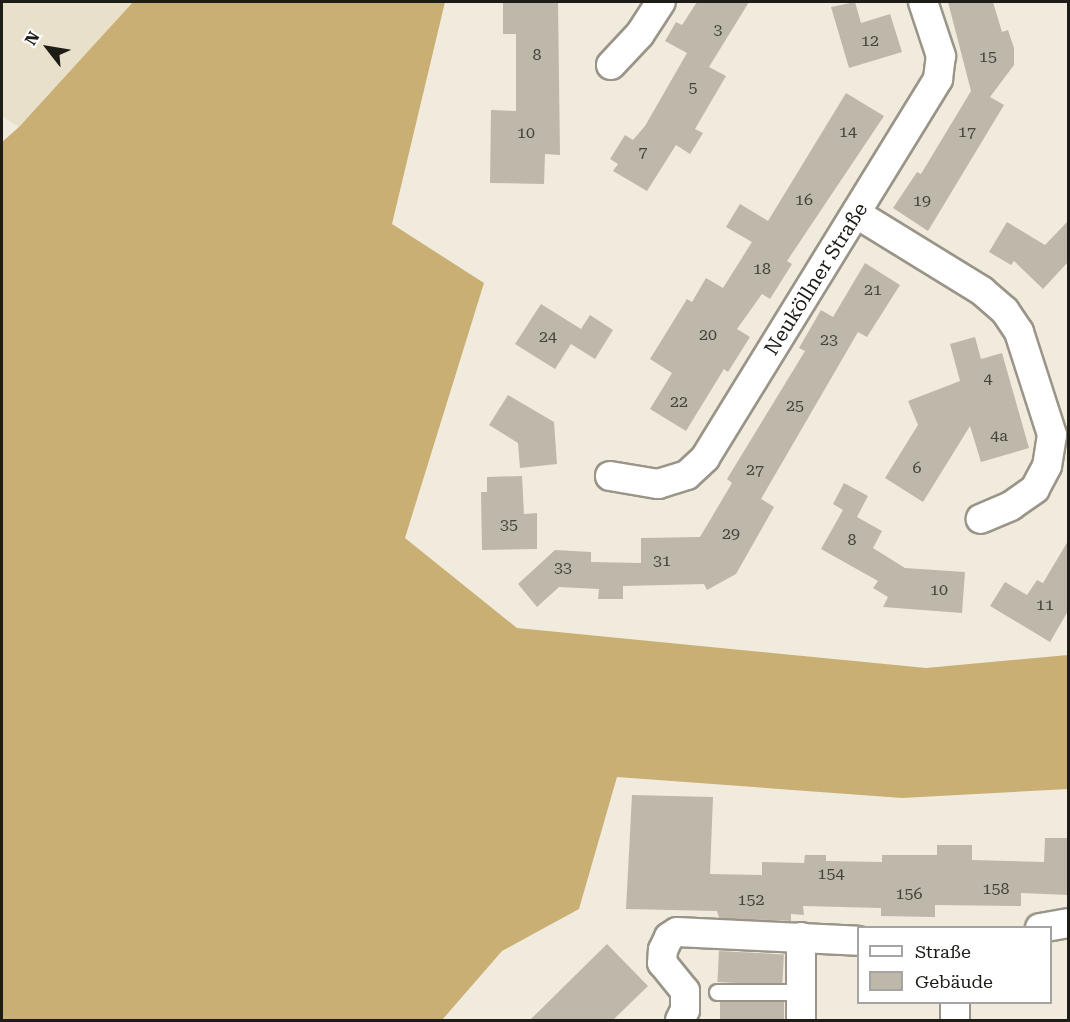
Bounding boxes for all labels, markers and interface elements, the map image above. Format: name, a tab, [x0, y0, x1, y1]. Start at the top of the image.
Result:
north arrow	[18, 18, 78, 78]
house number: 3	[714, 20, 722, 40]
text: N	[21, 28, 43, 49]
house number: 12	[861, 31, 879, 51]
house number: 8	[533, 45, 541, 65]
house number: 15	[979, 47, 997, 67]
house number: 5	[689, 78, 697, 98]
house number: 14	[839, 122, 857, 142]
house number: 17	[958, 122, 976, 142]
house number: 10	[517, 123, 535, 143]
house number: 7	[639, 142, 647, 162]
house number: 16	[795, 190, 813, 210]
house number: 19	[913, 191, 931, 211]
street label: Neuköllner Straße	[759, 198, 873, 360]
house number: 18	[753, 259, 771, 279]
house number: 21	[864, 280, 882, 300]
house number: 20	[699, 325, 717, 345]
house number: 24	[539, 327, 557, 347]
house number: 23	[820, 330, 838, 350]
house number: 4	[984, 369, 992, 389]
house number: 22	[670, 392, 688, 412]
house number: 25	[786, 396, 804, 416]
house number: 4a	[990, 426, 1008, 446]
house number: 6	[913, 458, 921, 478]
house number: 27	[746, 460, 764, 480]
house number: 35	[500, 515, 518, 535]
house number: 29	[722, 524, 740, 544]
house number: 8	[848, 530, 856, 550]
house number: 31	[653, 551, 671, 571]
house number: 33	[554, 558, 572, 578]
house number: 10	[930, 580, 948, 600]
house number: 11	[1036, 595, 1054, 615]
house number: 154	[818, 864, 844, 884]
house number: 158	[983, 879, 1009, 899]
house number: 156	[896, 884, 922, 904]
house number: 152	[738, 890, 764, 910]
legend	[857, 926, 1052, 1004]
text: Straße	[915, 941, 971, 962]
text: Gebäude	[915, 971, 993, 992]

